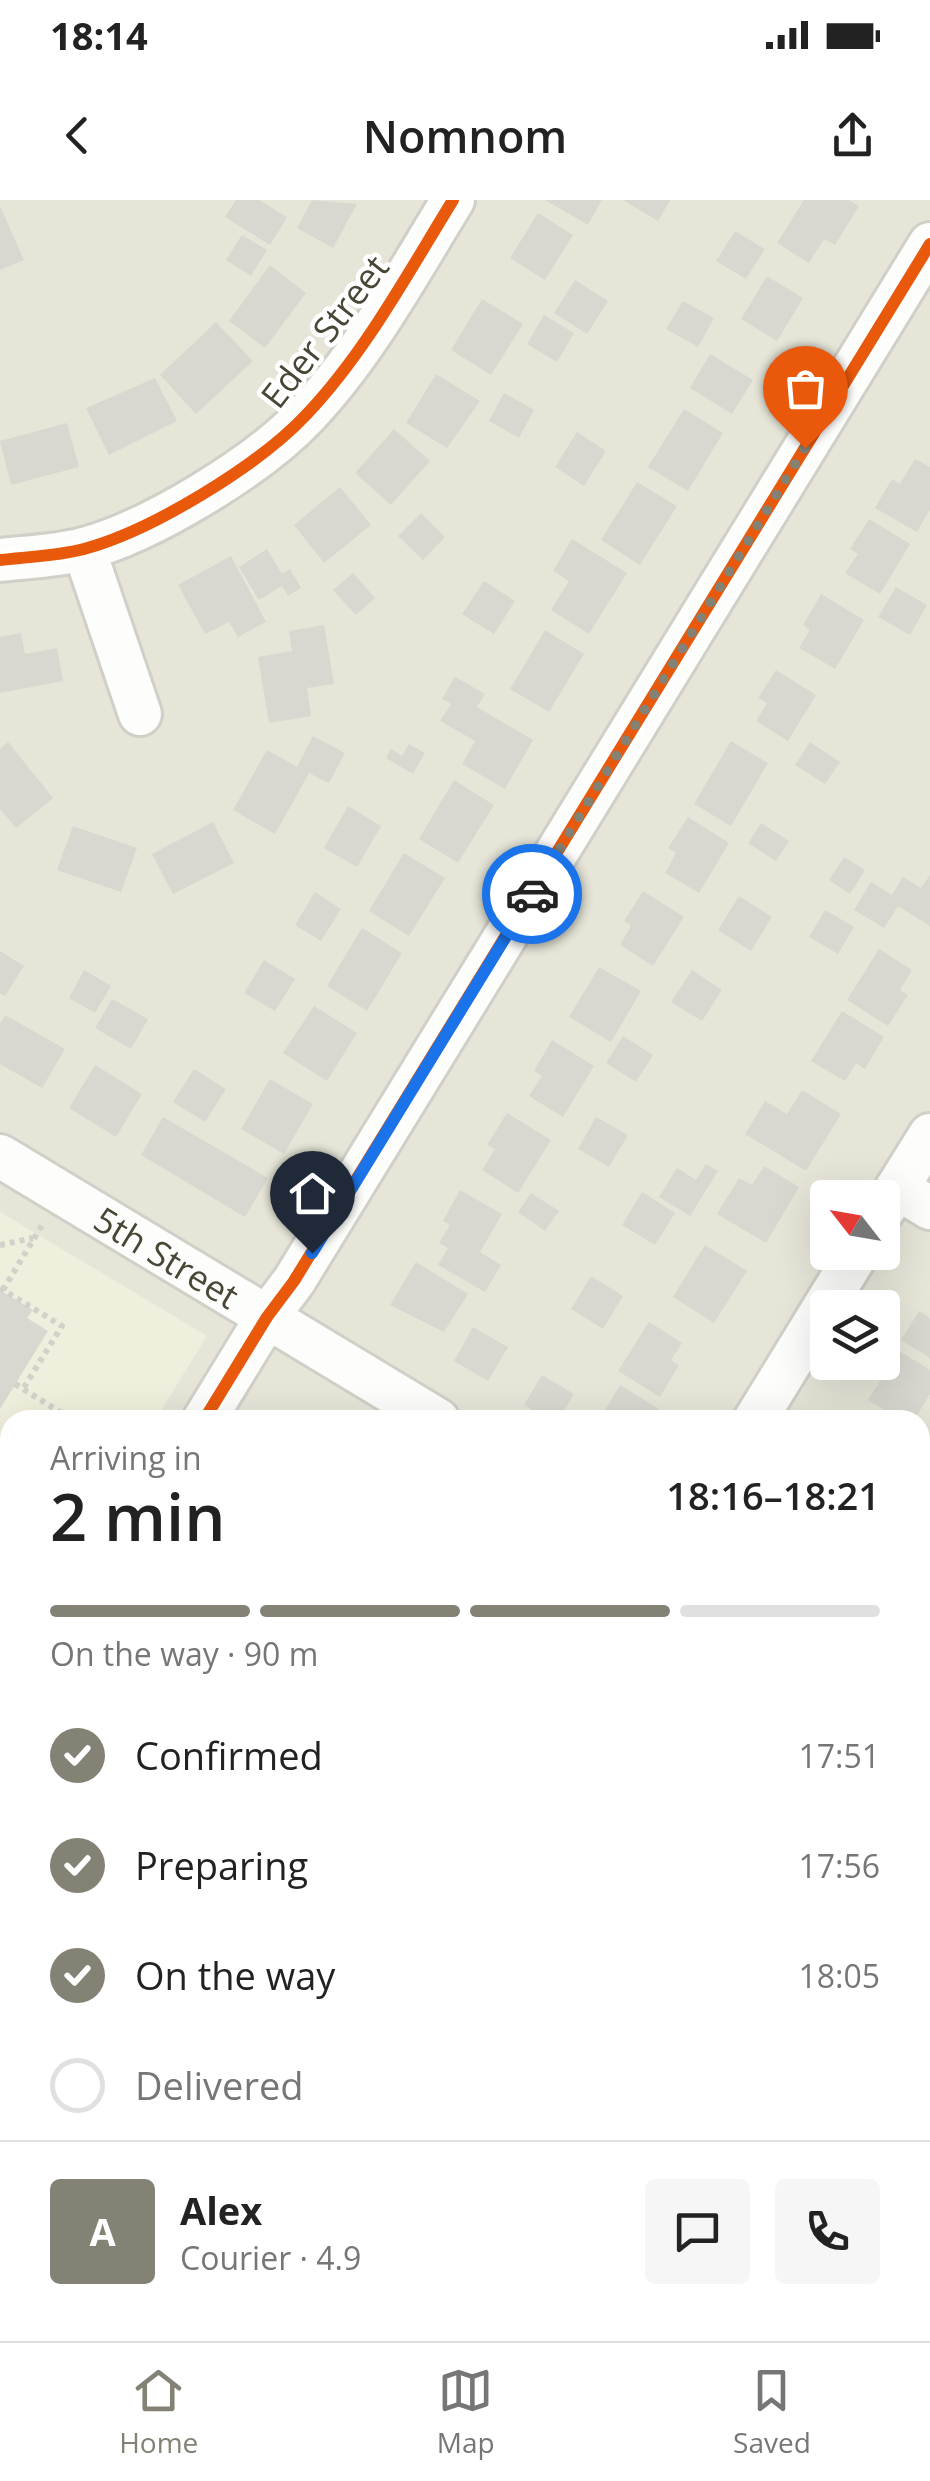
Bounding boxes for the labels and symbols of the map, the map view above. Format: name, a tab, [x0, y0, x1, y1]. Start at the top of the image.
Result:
street label: Eder Street	[250, 245, 398, 417]
pin	[763, 346, 848, 449]
courier	[482, 844, 582, 944]
pin	[270, 1151, 355, 1254]
north arrow	[810, 1180, 900, 1270]
street label: 5th Street	[86, 1195, 248, 1318]

